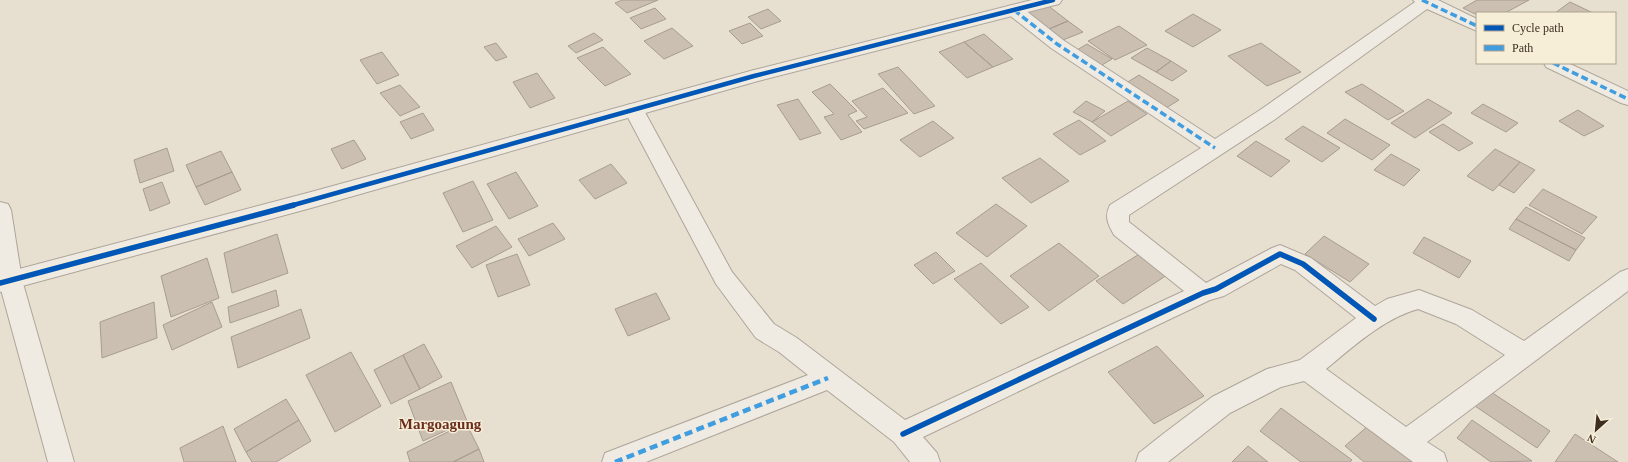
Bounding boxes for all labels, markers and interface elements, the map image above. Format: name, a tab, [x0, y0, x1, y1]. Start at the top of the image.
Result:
legend	[1476, 12, 1616, 64]
text: Cycle path	[1512, 21, 1564, 35]
text: Path	[1512, 41, 1533, 55]
north arrow	[1576, 410, 1616, 450]
district label: Margoagung	[399, 416, 482, 432]
text: N	[1585, 432, 1598, 446]

